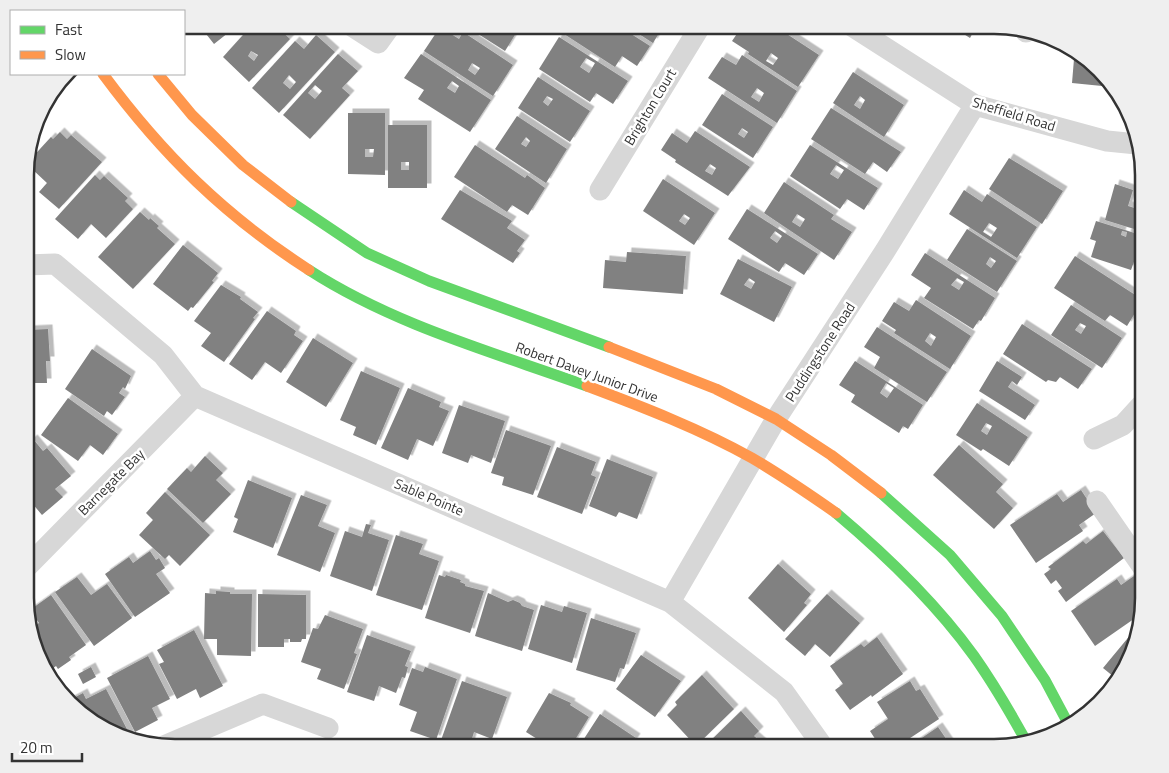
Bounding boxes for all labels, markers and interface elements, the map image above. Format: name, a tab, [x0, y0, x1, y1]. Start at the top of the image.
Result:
legend	[10, 10, 185, 75]
text: Fast	[55, 18, 83, 41]
text: Slow	[55, 43, 86, 66]
street label: Brighton Court	[618, 64, 681, 149]
street label: Sheffield Road	[970, 91, 1058, 136]
street label: Puddingstone Road	[779, 298, 860, 406]
street label: Robert Davey Junior Drive	[513, 336, 661, 407]
street label: Barnegate Bay	[73, 443, 149, 520]
street label: Sable Pointe	[391, 473, 467, 521]
scale bar	[12, 730, 82, 762]
text: 20 m	[20, 736, 53, 759]

